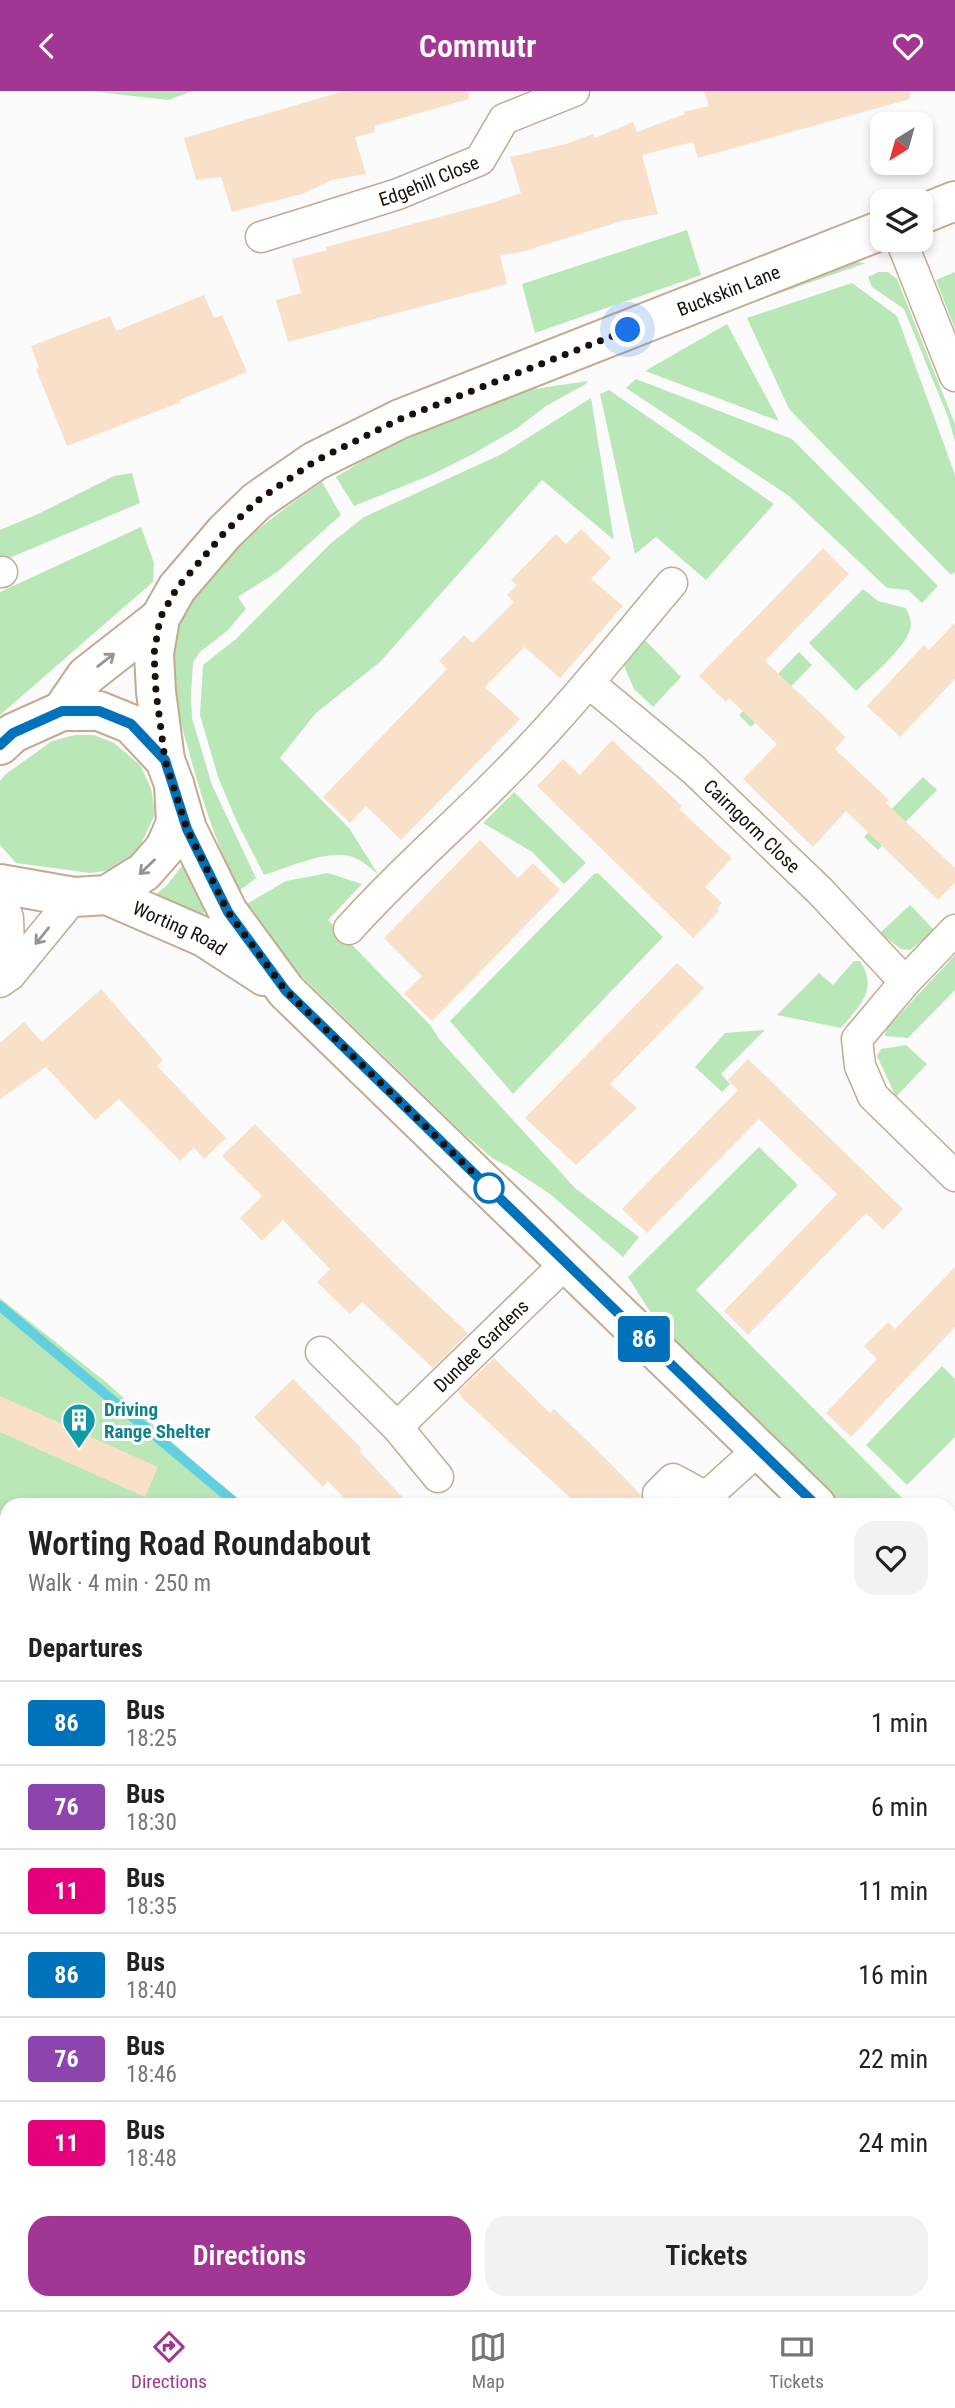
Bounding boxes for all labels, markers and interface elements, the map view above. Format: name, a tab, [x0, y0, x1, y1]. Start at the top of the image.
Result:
icon: back	[28, 27, 66, 65]
text: Commutr	[419, 27, 536, 65]
icon: heart	[889, 27, 927, 65]
north arrow	[870, 112, 933, 175]
map controls	[870, 112, 933, 252]
street label: Edgehill Close	[376, 151, 482, 211]
button: layers	[870, 189, 933, 252]
street label: Buckskin Lane	[674, 260, 783, 321]
your location	[610, 312, 645, 347]
one-way arrow	[97, 653, 115, 668]
street label: Cairngorm Close	[699, 775, 805, 878]
one-way arrow	[139, 859, 156, 876]
street label: Worting Road	[129, 897, 231, 961]
one-way arrow	[34, 926, 50, 944]
unlabelled marker	[474, 1173, 504, 1203]
street label: Dundee Gardens	[429, 1295, 533, 1397]
line badge: 86	[612, 1316, 676, 1362]
text: 86	[632, 1325, 656, 1353]
place label: Driving Range Shelter	[104, 1398, 211, 1443]
building icon: Driving Range Shelter	[60, 1401, 98, 1450]
button: heart	[854, 1521, 928, 1595]
text: Worting Road Roundabout	[28, 1524, 371, 1563]
text: Walk · 4 min · 250 m	[28, 1570, 211, 1597]
text: Departures	[28, 1633, 143, 1663]
text: Bus	[126, 1695, 165, 1725]
text: 1 min	[871, 1708, 928, 1738]
text: 86	[54, 1709, 79, 1737]
text: 18:25	[126, 1725, 177, 1752]
text: Bus	[126, 1779, 165, 1809]
text: 6 min	[871, 1792, 928, 1822]
text: 76	[54, 1793, 79, 1821]
text: 18:30	[126, 1809, 177, 1836]
text: Bus	[126, 1863, 165, 1893]
text: 11 min	[858, 1876, 928, 1906]
text: 11	[54, 1877, 79, 1905]
text: 18:35	[126, 1893, 177, 1920]
text: Bus	[126, 1947, 165, 1977]
text: 16 min	[858, 1960, 928, 1990]
text: 86	[54, 1961, 79, 1989]
text: 18:40	[126, 1977, 177, 2004]
text: Bus	[126, 2031, 165, 2061]
text: 22 min	[858, 2044, 928, 2074]
text: 76	[54, 2045, 79, 2073]
text: 18:46	[126, 2061, 177, 2088]
text: Bus	[126, 2115, 165, 2145]
text: 24 min	[858, 2128, 928, 2158]
text: 11	[54, 2129, 79, 2157]
text: 18:48	[126, 2145, 177, 2172]
button: Directions	[28, 2216, 471, 2296]
button: Tickets	[485, 2216, 928, 2296]
tab: Directions	[131, 2328, 207, 2393]
tab: Map	[469, 2328, 507, 2393]
tab: Tickets	[769, 2328, 824, 2393]

